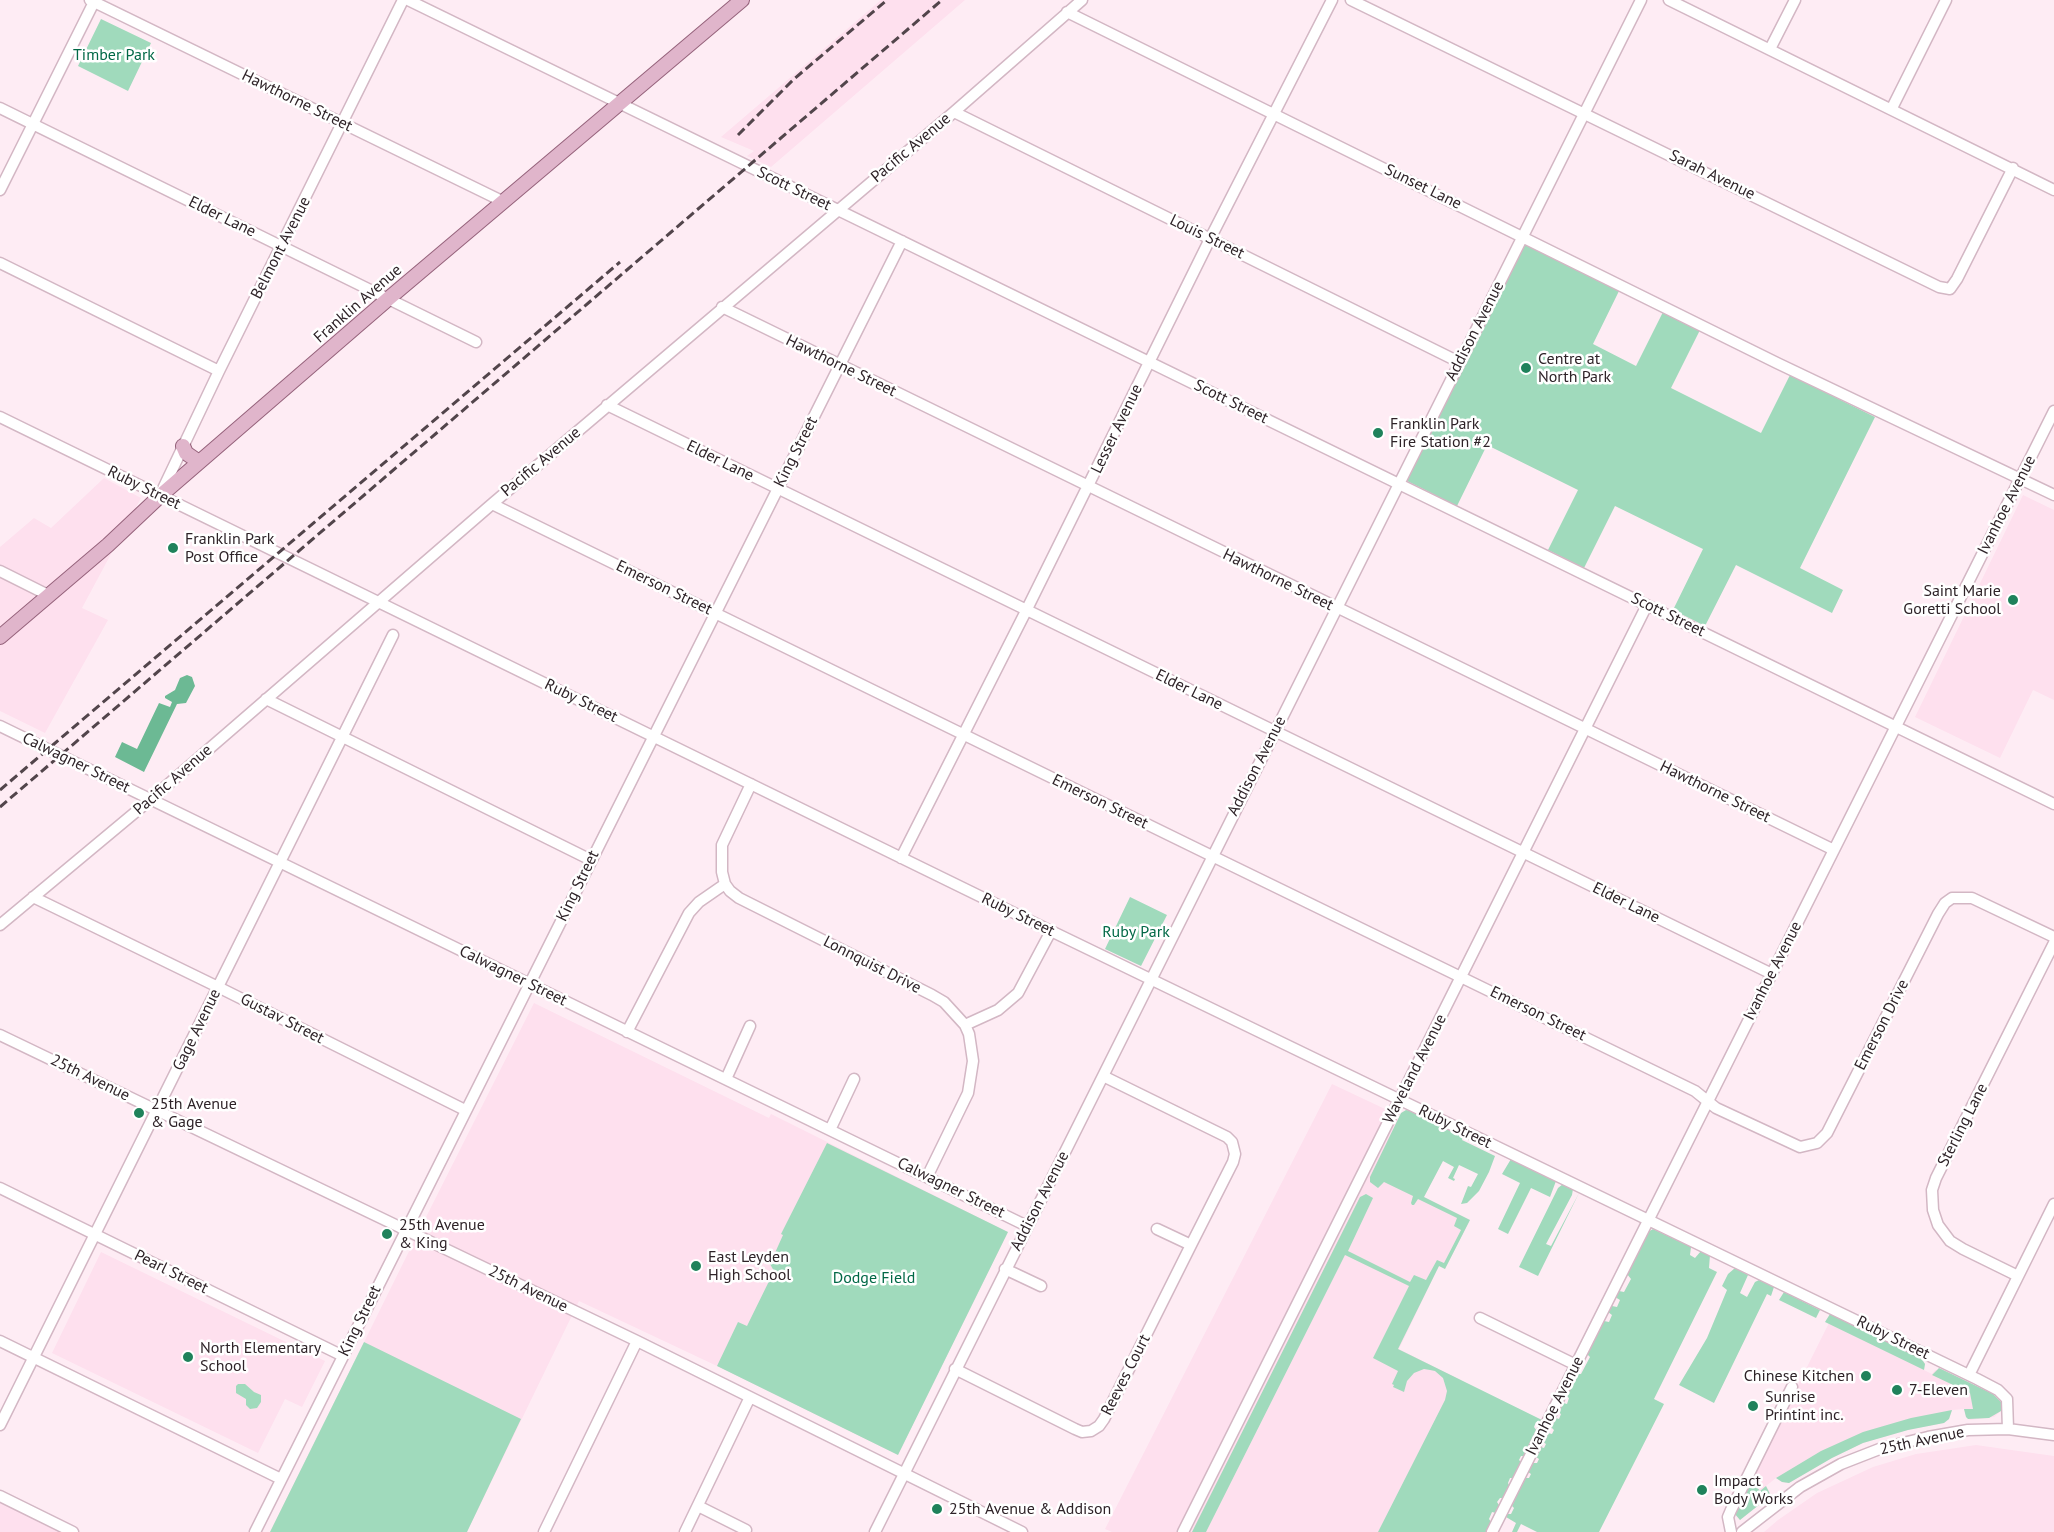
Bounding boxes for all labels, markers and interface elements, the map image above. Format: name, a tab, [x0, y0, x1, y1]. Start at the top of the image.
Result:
park label: Timber Park	[73, 45, 155, 65]
street label: Hawthorne Street	[239, 66, 355, 136]
street label: Pacific Avenue	[867, 109, 955, 187]
street label: Sarah Avenue	[1666, 146, 1758, 204]
street label: Sunset Lane	[1381, 160, 1465, 214]
street label: Scott Street	[754, 163, 834, 215]
street label: Elder Lane	[185, 192, 259, 242]
street label: Belmont Avenue	[247, 194, 315, 302]
street label: Louis Street	[1167, 211, 1247, 263]
street label: Franklin Avenue	[310, 261, 406, 347]
street label: Addison Avenue	[1442, 278, 1508, 384]
street label: Hawthorne Street	[783, 331, 899, 401]
place label: Centre at North Park	[1538, 349, 1611, 387]
marker: Centre at North Park	[1519, 361, 1533, 375]
street label: Scott Street	[1191, 376, 1271, 428]
street label: Lesser Avenue	[1087, 381, 1147, 477]
street label: King Street	[770, 414, 822, 490]
place label: Franklin Park Fire Station #2	[1390, 414, 1491, 452]
street label: Pacific Avenue	[497, 423, 585, 501]
marker: Franklin Park Fire Station #2	[1371, 426, 1385, 440]
street label: Elder Lane	[683, 436, 757, 486]
street label: Ivanhoe Avenue	[1974, 452, 2040, 558]
street label: Ruby Street	[104, 462, 184, 514]
place label: Franklin Park Post Office	[185, 529, 274, 567]
marker: Franklin Park Post Office	[166, 541, 180, 555]
street label: Hawthorne Street	[1220, 545, 1336, 615]
street label: Emerson Street	[613, 557, 715, 619]
place label: Saint Marie Goretti School	[1903, 581, 2001, 619]
street label: Scott Street	[1628, 589, 1708, 641]
marker: Saint Marie Goretti School	[2006, 593, 2020, 607]
street label: Elder Lane	[1152, 665, 1226, 715]
street label: Ruby Street	[541, 675, 621, 727]
street label: Addison Avenue	[1224, 713, 1290, 819]
street label: Calwagner Street	[19, 729, 133, 797]
street label: Pacific Avenue	[130, 741, 216, 819]
street label: Hawthorne Street	[1657, 757, 1773, 827]
street label: Emerson Street	[1049, 771, 1151, 833]
street label: King Street	[553, 847, 603, 925]
street label: Elder Lane	[1589, 878, 1663, 928]
street label: Ruby Street	[978, 889, 1058, 941]
street label: Ivanhoe Avenue	[1740, 918, 1806, 1024]
park label: Ruby Park	[1102, 922, 1170, 942]
street label: Lonnquist Drive	[820, 932, 924, 998]
street label: Calwagner Street	[456, 942, 570, 1010]
street label: Emerson Drive	[1851, 976, 1913, 1074]
street label: Emerson Street	[1487, 983, 1589, 1045]
street label: Gage Avenue	[169, 986, 225, 1074]
street label: Gustav Street	[237, 990, 327, 1048]
street label: Waveland Avenue	[1379, 1011, 1451, 1127]
street label: 25th Avenue	[47, 1051, 133, 1105]
street label: Sterling Lane	[1934, 1080, 1992, 1170]
place label: 25th Avenue & Gage	[151, 1094, 237, 1132]
street label: Ruby Street	[1415, 1101, 1495, 1153]
marker: 25th Avenue & Gage	[132, 1106, 146, 1120]
street label: Addison Avenue	[1007, 1148, 1073, 1254]
street label: Calwagner Street	[894, 1154, 1008, 1222]
place label: 25th Avenue & King	[399, 1215, 485, 1253]
marker: 25th Avenue & King	[380, 1227, 394, 1241]
street label: Pearl Street	[131, 1246, 211, 1298]
place label: East Leyden High School	[708, 1247, 791, 1285]
marker: East Leyden High School	[689, 1259, 703, 1273]
street label: 25th Avenue	[485, 1262, 571, 1316]
park label: Dodge Field	[833, 1268, 915, 1288]
street label: King Street	[335, 1282, 385, 1360]
street label: Ruby Street	[1853, 1312, 1933, 1364]
street label: Reeves Court	[1097, 1331, 1155, 1419]
place label: North Elementary School	[200, 1338, 321, 1376]
marker: North Elementary School	[181, 1350, 195, 1364]
street label: Ivanhoe Avenue	[1522, 1353, 1588, 1459]
place label: Chinese Kitchen	[1744, 1366, 1854, 1386]
marker: Chinese Kitchen	[1859, 1369, 1873, 1383]
place label: 7-Eleven	[1909, 1380, 1968, 1400]
marker: 7-Eleven	[1890, 1383, 1904, 1397]
place label: Sunrise Printint inc.	[1765, 1387, 1844, 1425]
marker: Sunrise Printint inc.	[1746, 1399, 1760, 1413]
street label: 25th Avenue	[1878, 1423, 1966, 1459]
place label: Impact Body Works	[1714, 1471, 1793, 1509]
marker: Impact Body Works	[1695, 1483, 1709, 1497]
place label: 25th Avenue & Addison	[949, 1499, 1111, 1519]
marker: 25th Avenue & Addison	[930, 1502, 944, 1516]

